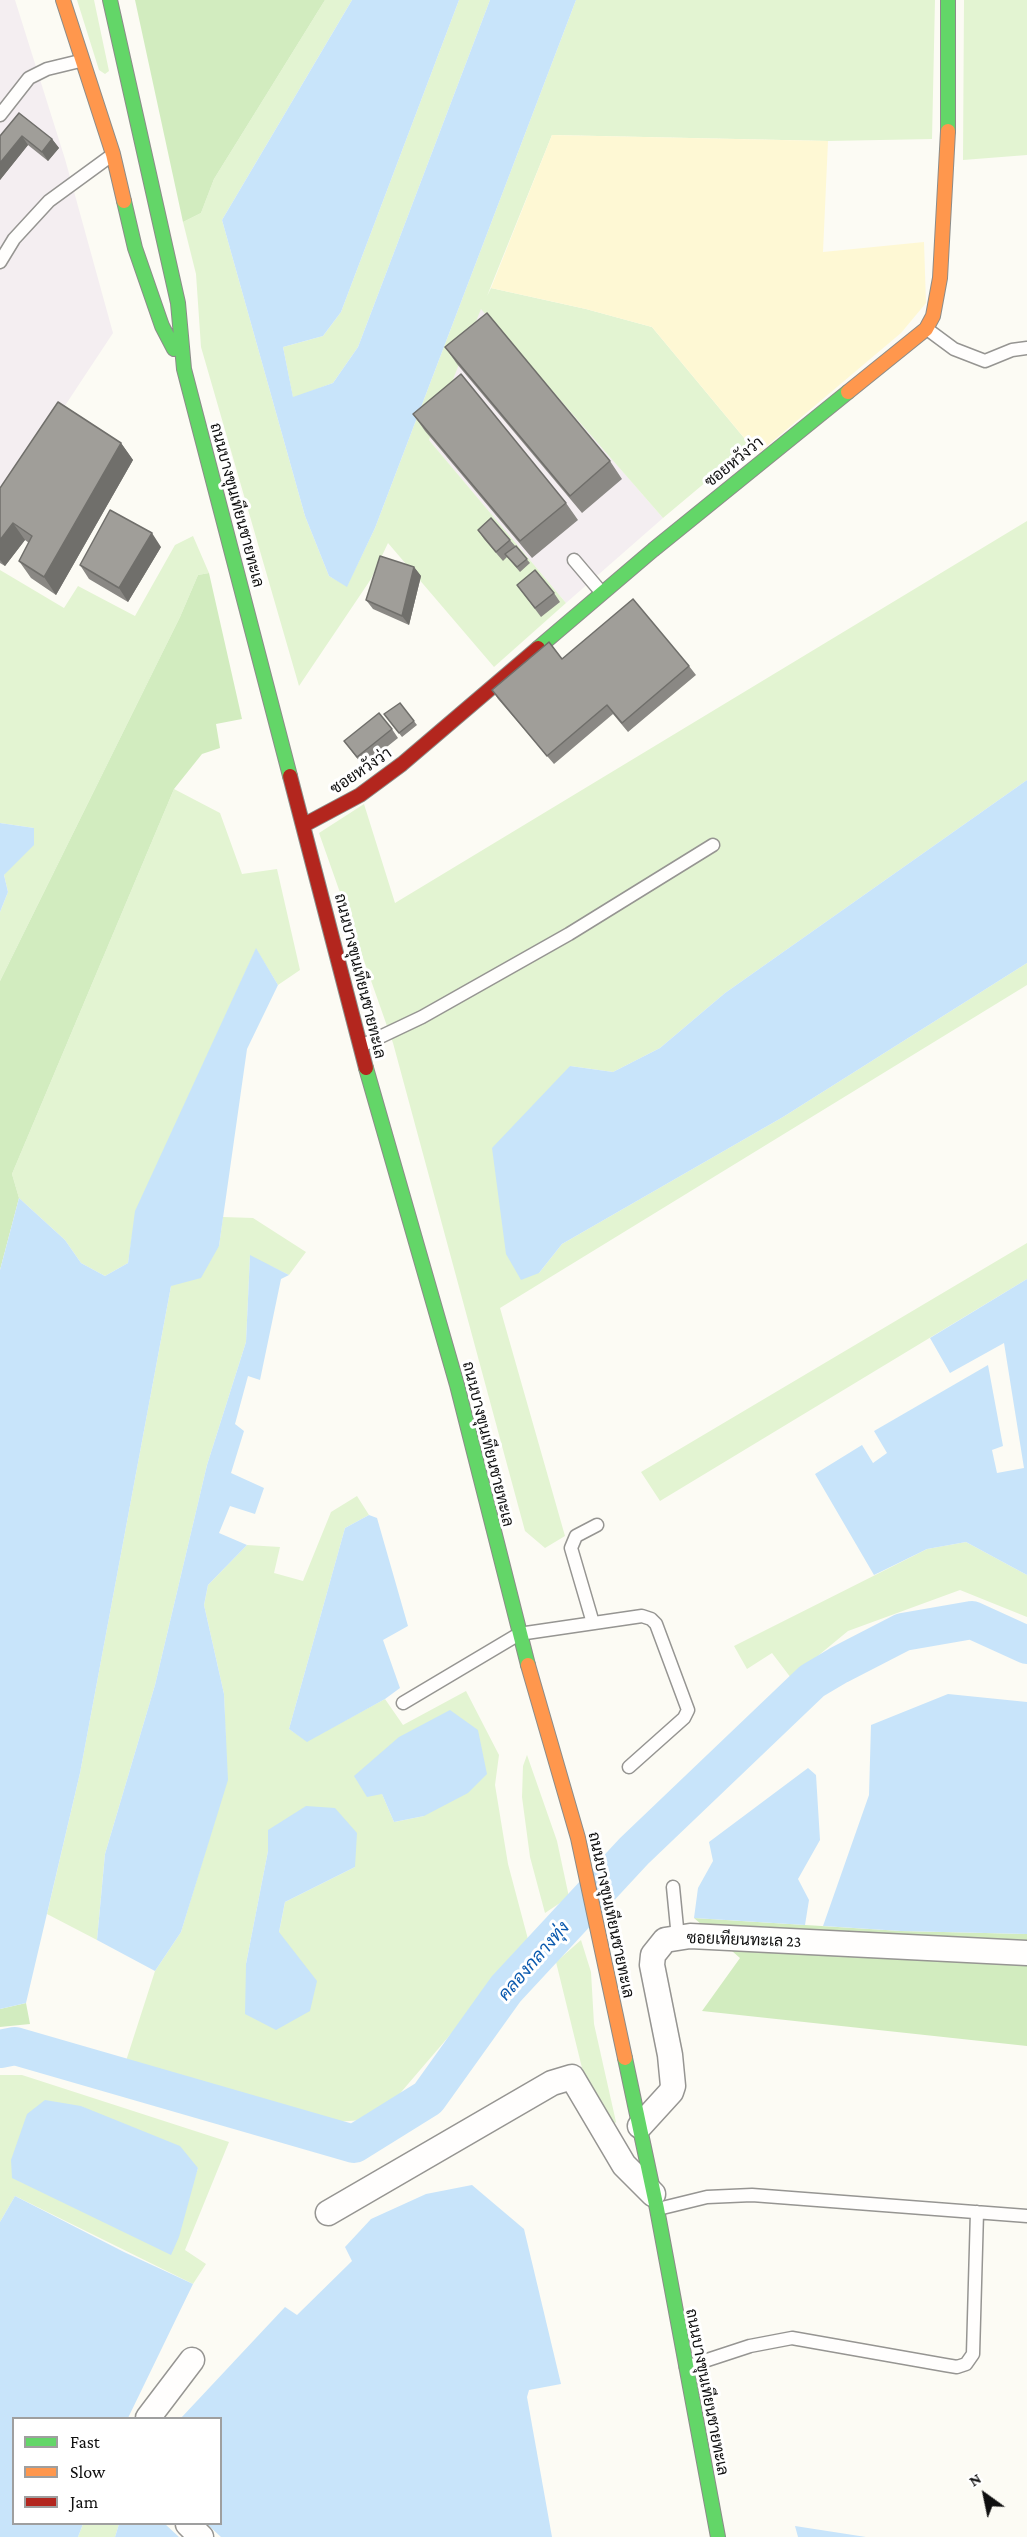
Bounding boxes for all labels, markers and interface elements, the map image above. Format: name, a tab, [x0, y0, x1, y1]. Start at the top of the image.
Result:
street label: ถนนบางขุนเทียนชายทะเล	[206, 421, 268, 589]
street label: ซอยหวังว่า	[701, 433, 767, 491]
street label: ซอยหวังว่า	[327, 743, 395, 799]
street label: ถนนบางขุนเทียนชายทะเล	[330, 891, 390, 1061]
street label: ถนนบางขุนเทียนชายทะเล	[458, 1359, 518, 1529]
street label: ถนนบางขุนเทียนชายทะเล	[584, 1830, 638, 2000]
water label: คลองกลางทุ่ง	[494, 1917, 574, 2005]
street label: ซอยเทียนทะเล 23	[686, 1928, 802, 1952]
street label: ถนนบางขุนเทียนชายทะเล	[681, 2307, 733, 2477]
legend	[12, 2417, 222, 2525]
text: Fast	[70, 2432, 100, 2452]
text: Slow	[70, 2462, 105, 2482]
north arrow	[955, 2465, 1015, 2525]
text: N	[966, 2469, 984, 2490]
text: Jam	[70, 2492, 98, 2512]

